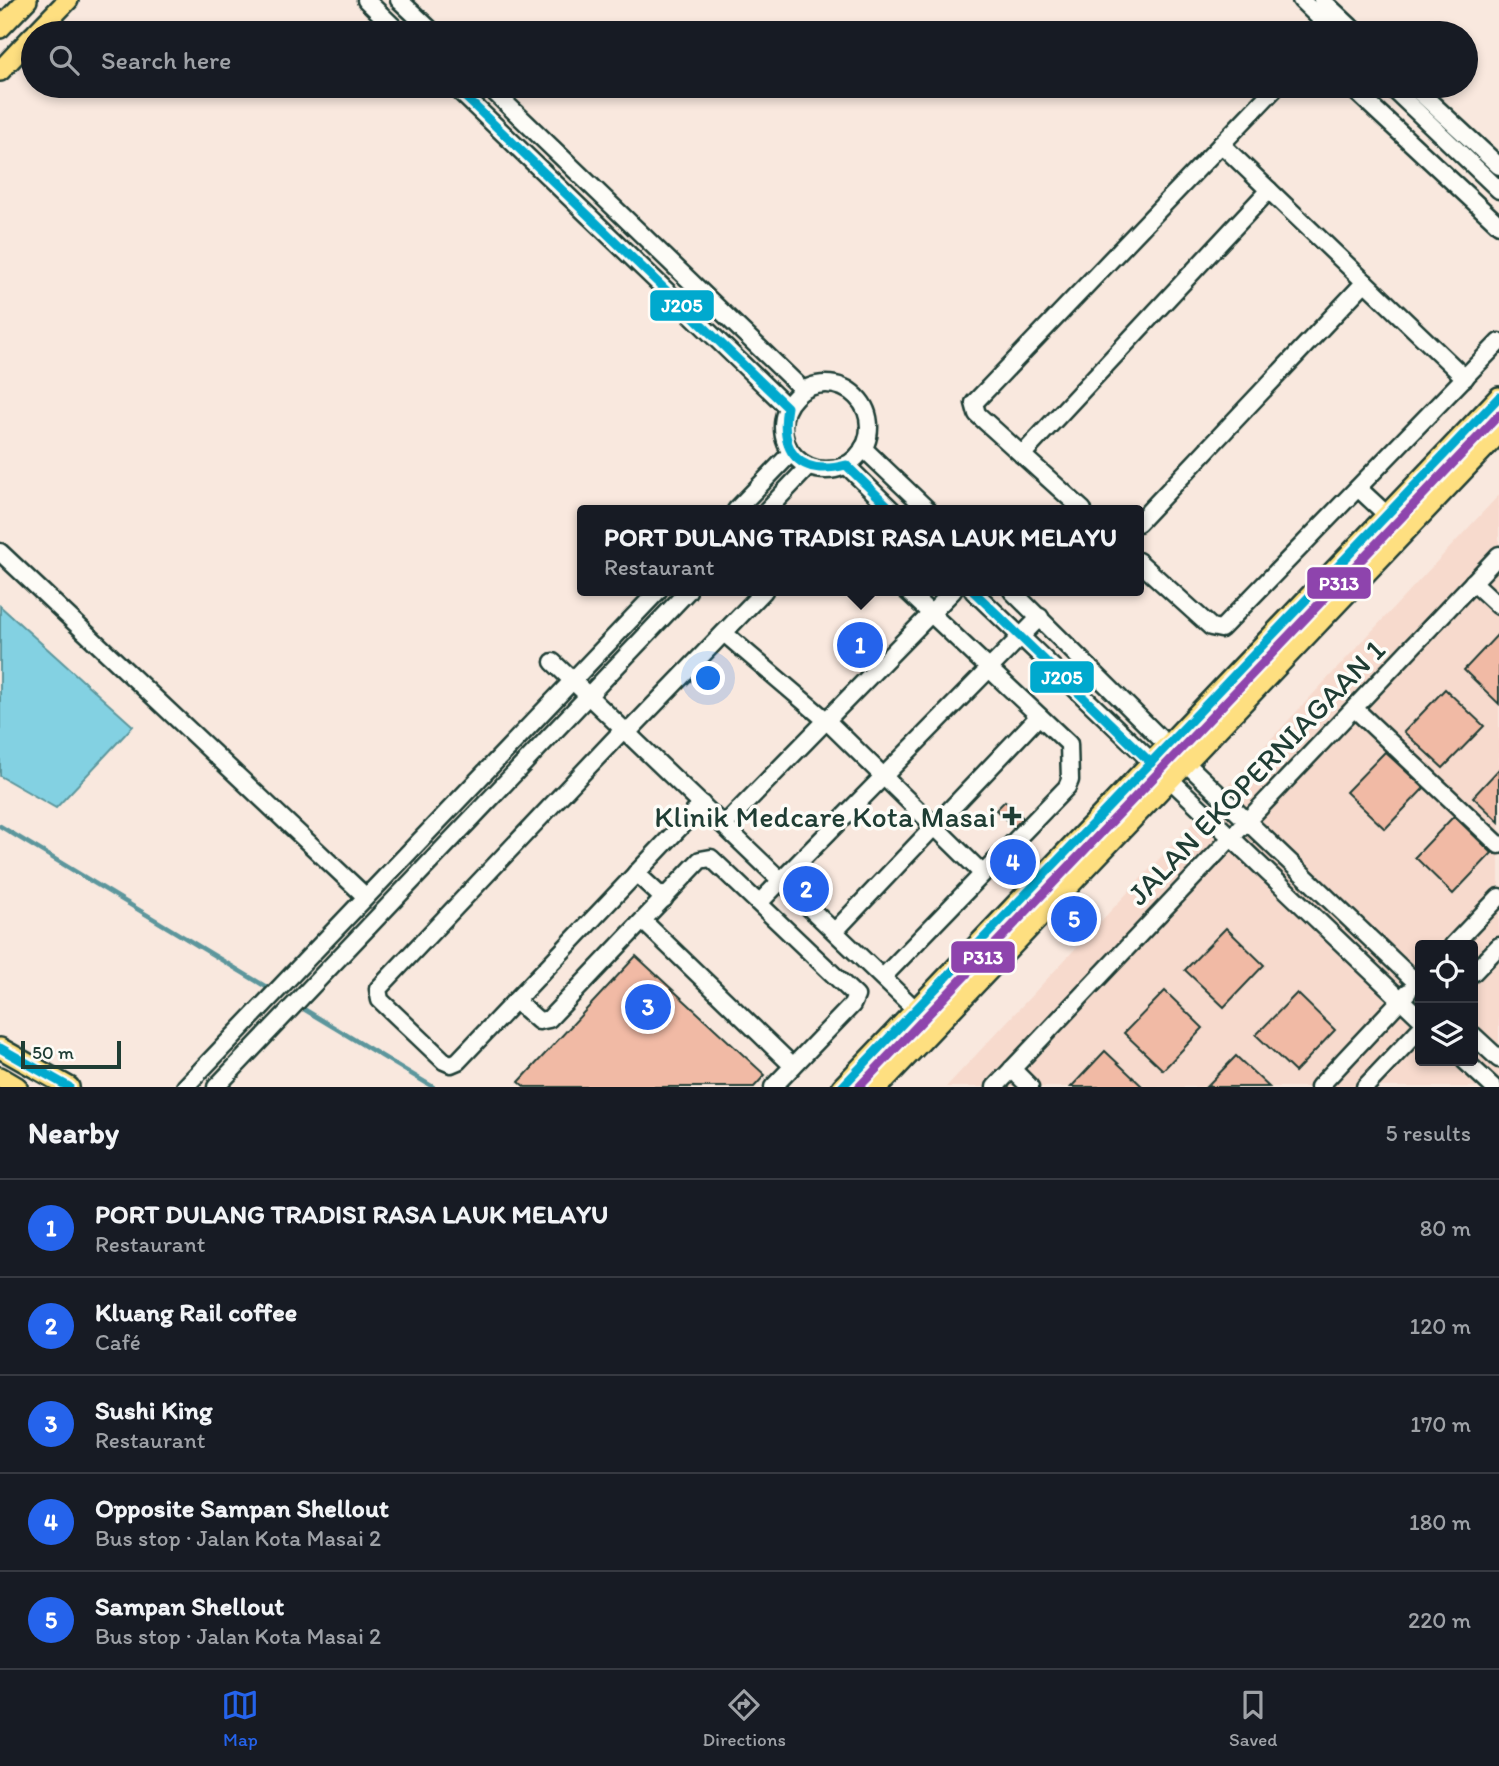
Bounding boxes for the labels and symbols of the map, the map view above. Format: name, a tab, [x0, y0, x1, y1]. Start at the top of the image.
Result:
line badge: J205	[649, 289, 715, 322]
text: J205	[661, 294, 703, 317]
line badge: P313	[1306, 566, 1372, 600]
text: P313	[1319, 572, 1359, 595]
pin: 1	[837, 619, 883, 671]
street label: JALAN EKOPERNIAGAAN 1	[1119, 631, 1393, 912]
line badge: J205	[1029, 660, 1095, 694]
your location	[691, 661, 725, 695]
text: J205	[1041, 666, 1083, 689]
place label: Klinik Medcare Kota Masai	[654, 798, 996, 835]
marker: Klinik Medcare Kota Masai	[1002, 806, 1022, 826]
pin: 4	[990, 836, 1036, 888]
pin: 2	[783, 863, 829, 915]
pin: 5	[1051, 893, 1097, 945]
line badge: P313	[950, 940, 1016, 974]
text: P313	[963, 946, 1003, 969]
pin: 3	[625, 981, 671, 1033]
scale bar	[21, 1038, 121, 1070]

